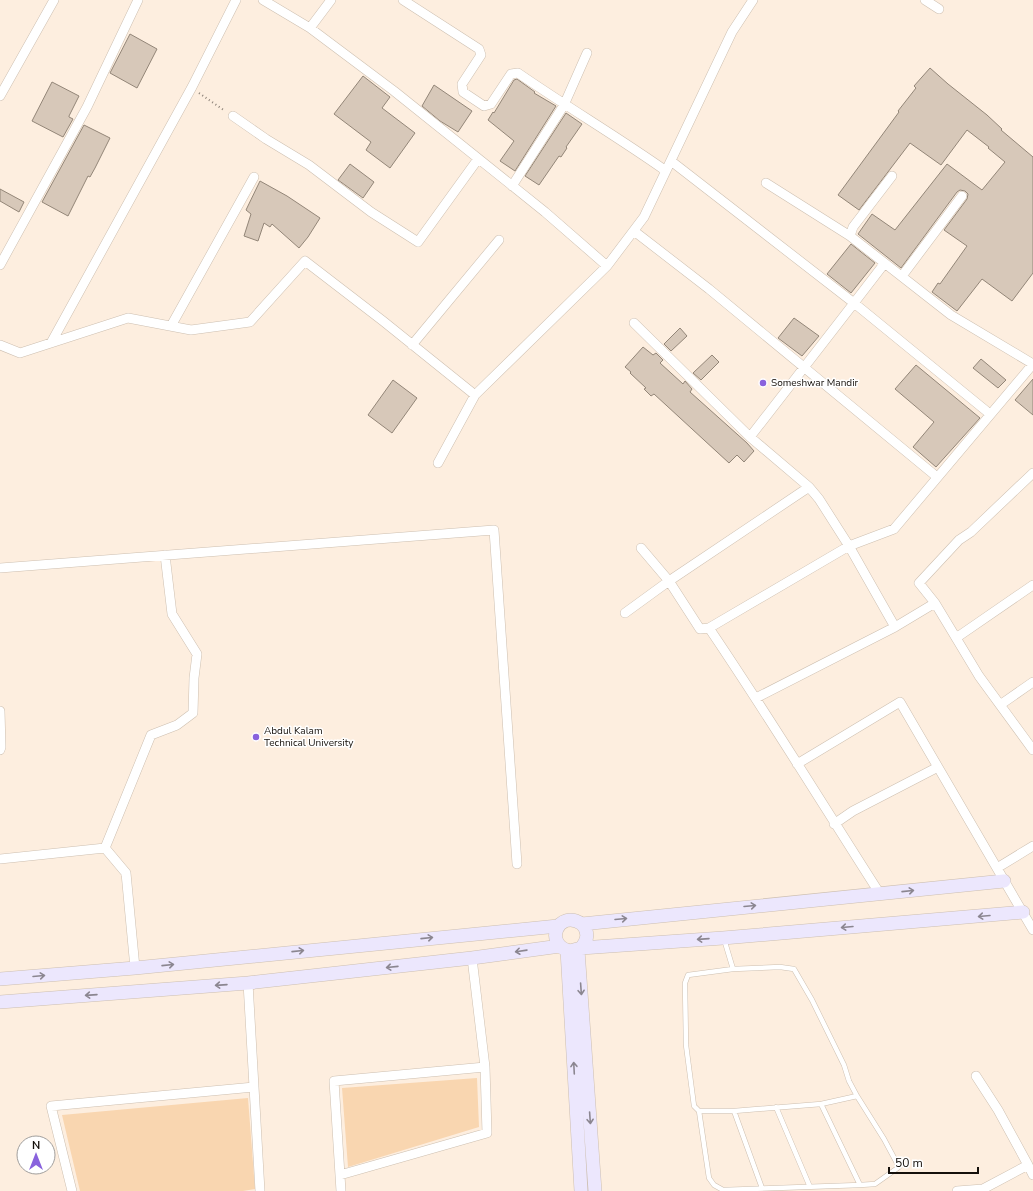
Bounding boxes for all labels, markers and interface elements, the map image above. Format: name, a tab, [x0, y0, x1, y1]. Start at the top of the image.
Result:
place label: Someshwar Mandir	[771, 376, 858, 390]
marker: Someshwar Mandir	[758, 378, 768, 388]
place label: Abdul Kalam Technical University	[264, 724, 354, 750]
marker: Abdul Kalam Technical University	[251, 732, 261, 742]
one-way arrow	[901, 887, 914, 895]
one-way arrow	[743, 903, 756, 910]
one-way arrow	[978, 912, 991, 919]
one-way arrow	[614, 915, 627, 923]
one-way arrow	[841, 924, 854, 931]
one-way arrow	[420, 935, 433, 942]
one-way arrow	[697, 936, 710, 943]
one-way arrow	[515, 947, 528, 955]
one-way arrow	[291, 948, 304, 955]
one-way arrow	[161, 961, 174, 968]
one-way arrow	[386, 963, 399, 971]
one-way arrow	[32, 972, 45, 979]
one-way arrow	[215, 981, 228, 988]
one-way arrow	[577, 982, 584, 995]
one-way arrow	[85, 991, 98, 998]
one-way arrow	[570, 1062, 577, 1075]
one-way arrow	[587, 1111, 594, 1124]
north arrow	[16, 1135, 56, 1175]
text: N	[32, 1138, 40, 1153]
scale bar	[889, 1149, 978, 1175]
text: 50 m	[895, 1155, 923, 1171]

